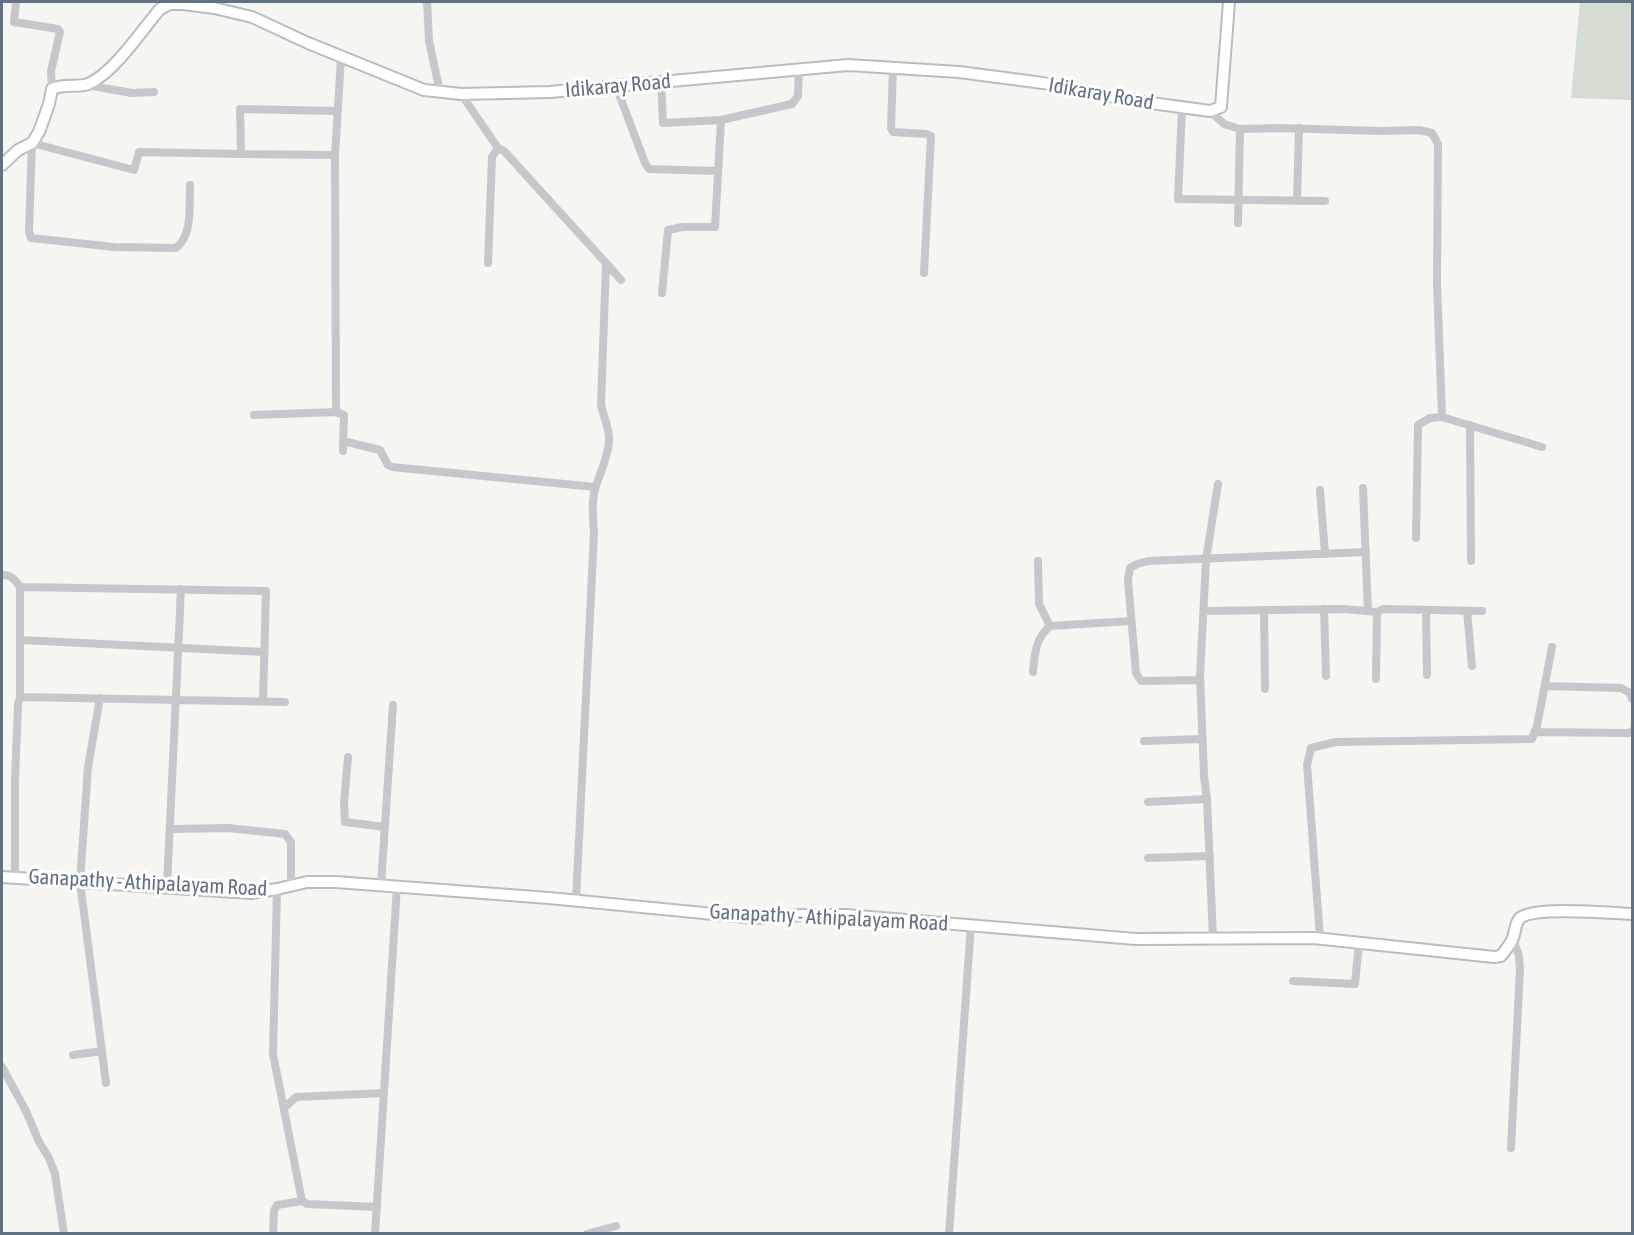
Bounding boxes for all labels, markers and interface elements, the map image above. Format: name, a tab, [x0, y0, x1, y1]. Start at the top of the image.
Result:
street label: Idikaray Road	[564, 69, 672, 103]
street label: Idikaray Road	[1046, 72, 1156, 116]
street label: Ganapathy - Athipalayam Road	[28, 864, 268, 902]
street label: Ganapathy - Athipalayam Road	[709, 899, 949, 937]

